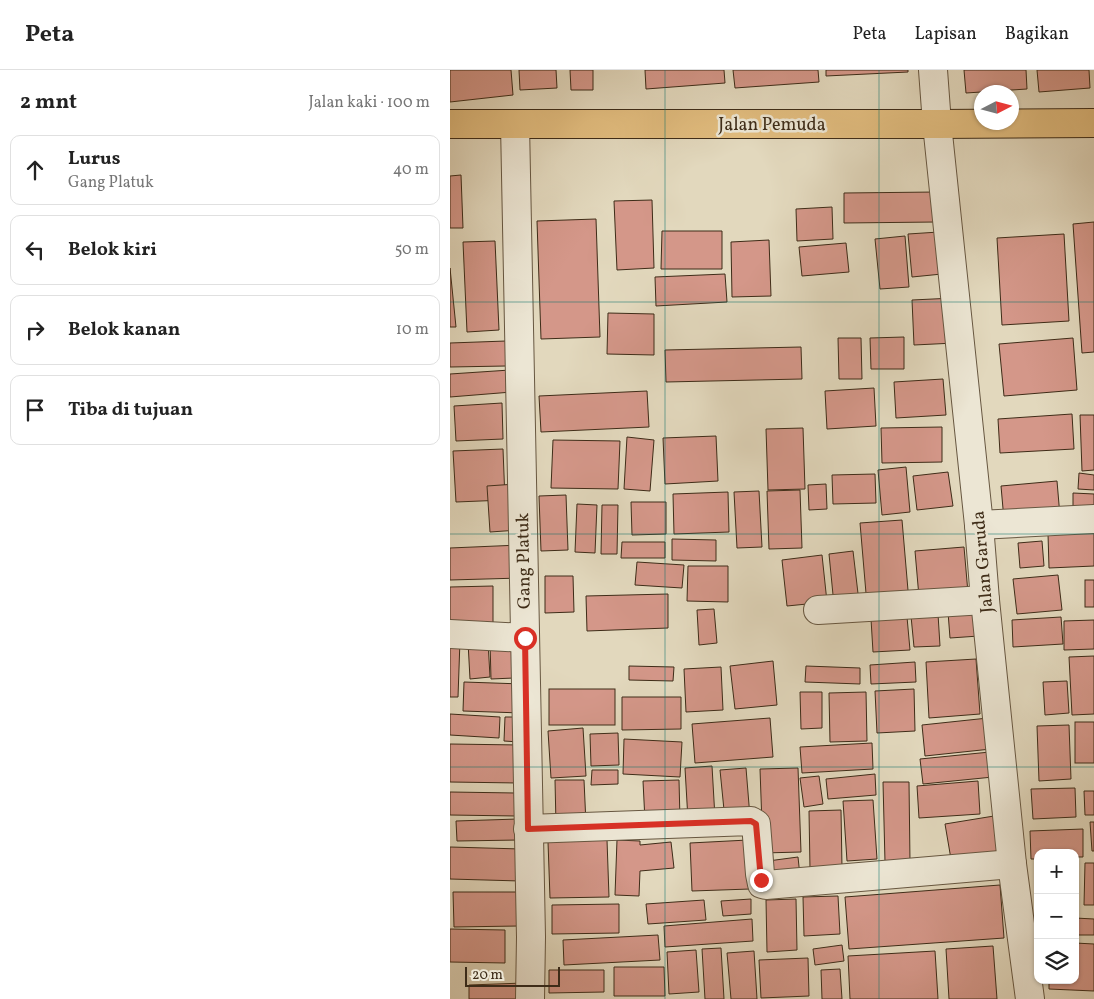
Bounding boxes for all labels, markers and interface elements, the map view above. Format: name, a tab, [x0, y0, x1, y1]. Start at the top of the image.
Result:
text: Peta	[25, 18, 74, 52]
text: Peta	[853, 22, 886, 47]
text: Lapisan	[914, 22, 977, 47]
text: Bagikan	[1005, 22, 1069, 47]
north arrow	[974, 85, 1019, 130]
text: 2 mnt	[20, 88, 77, 117]
text: Jalan kaki · 100 m	[308, 92, 430, 114]
street label: Jalan Pemuda	[718, 113, 826, 138]
text: Lurus	[68, 146, 120, 172]
icon: ahead	[21, 156, 49, 184]
text: 40 m	[393, 159, 429, 181]
text: Gang Platuk	[68, 172, 154, 194]
icon: left	[21, 236, 49, 264]
text: Belok kiri	[68, 237, 157, 263]
text: 50 m	[395, 239, 429, 261]
icon: right	[21, 316, 49, 344]
text: Belok kanan	[68, 317, 180, 343]
text: 10 m	[396, 319, 429, 341]
icon: arrive	[21, 396, 49, 424]
text: Tiba di tujuan	[68, 397, 193, 423]
street label: Jalan Garuda	[967, 510, 1000, 614]
street label: Gang Platuk	[511, 512, 538, 609]
route start	[514, 627, 537, 650]
map controls	[1034, 849, 1079, 984]
button: +	[1034, 849, 1079, 894]
route end	[750, 869, 773, 892]
button: −	[1034, 894, 1079, 939]
button: layers	[1034, 939, 1079, 984]
scale bar	[465, 964, 560, 987]
text: 20 m	[472, 966, 503, 985]

